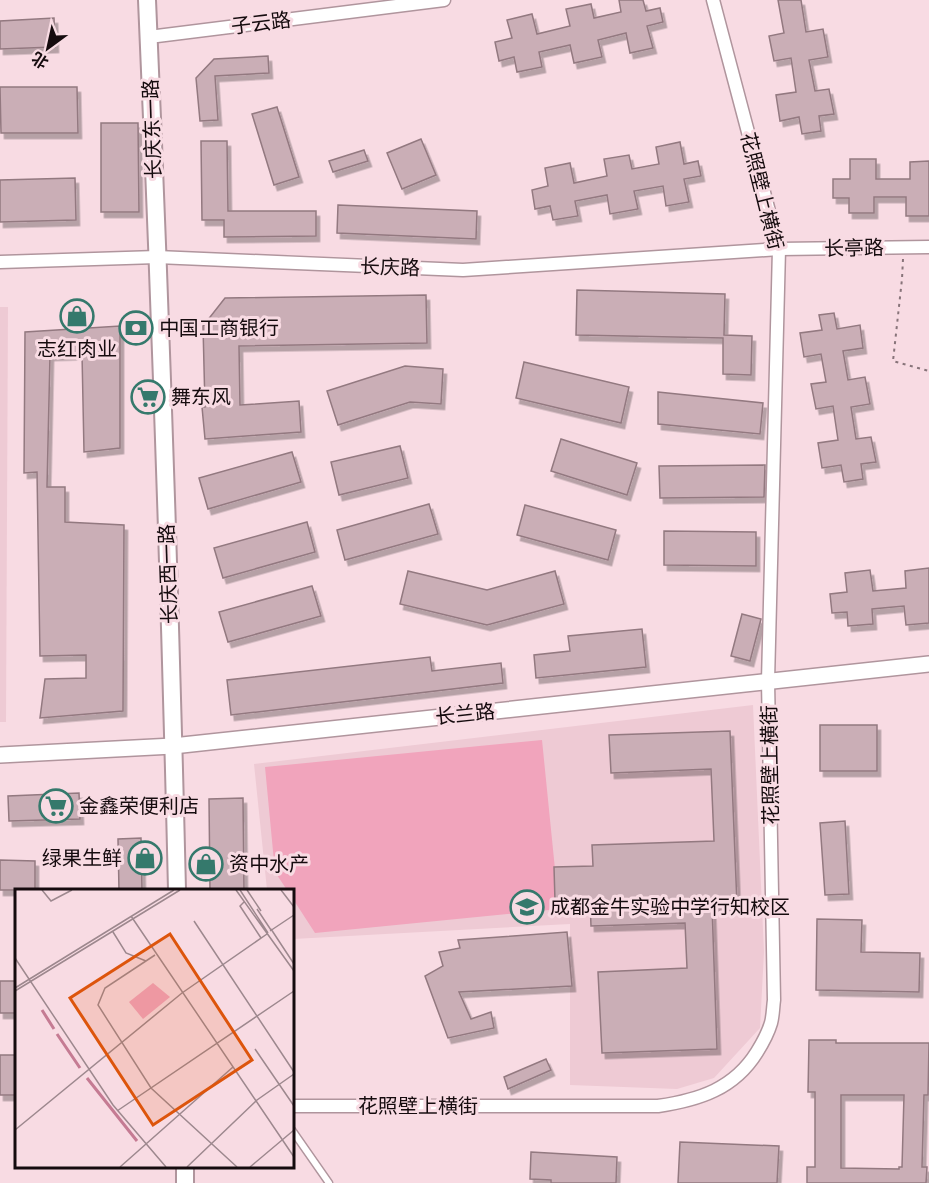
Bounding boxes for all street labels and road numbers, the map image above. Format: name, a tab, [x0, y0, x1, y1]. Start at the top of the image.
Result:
street label: 子云路	[230, 7, 292, 39]
street label: 长庆东一路	[138, 79, 166, 179]
street label: 花照壁上横街	[736, 130, 788, 252]
street label: 长亭路	[824, 235, 884, 261]
street label: 长庆路	[360, 254, 420, 280]
street label: 长庆西一路	[154, 524, 182, 624]
street label: 长兰路	[434, 699, 496, 729]
street label: 花照壁上横街	[757, 705, 783, 825]
street label: 花照壁上横街	[358, 1094, 478, 1118]

